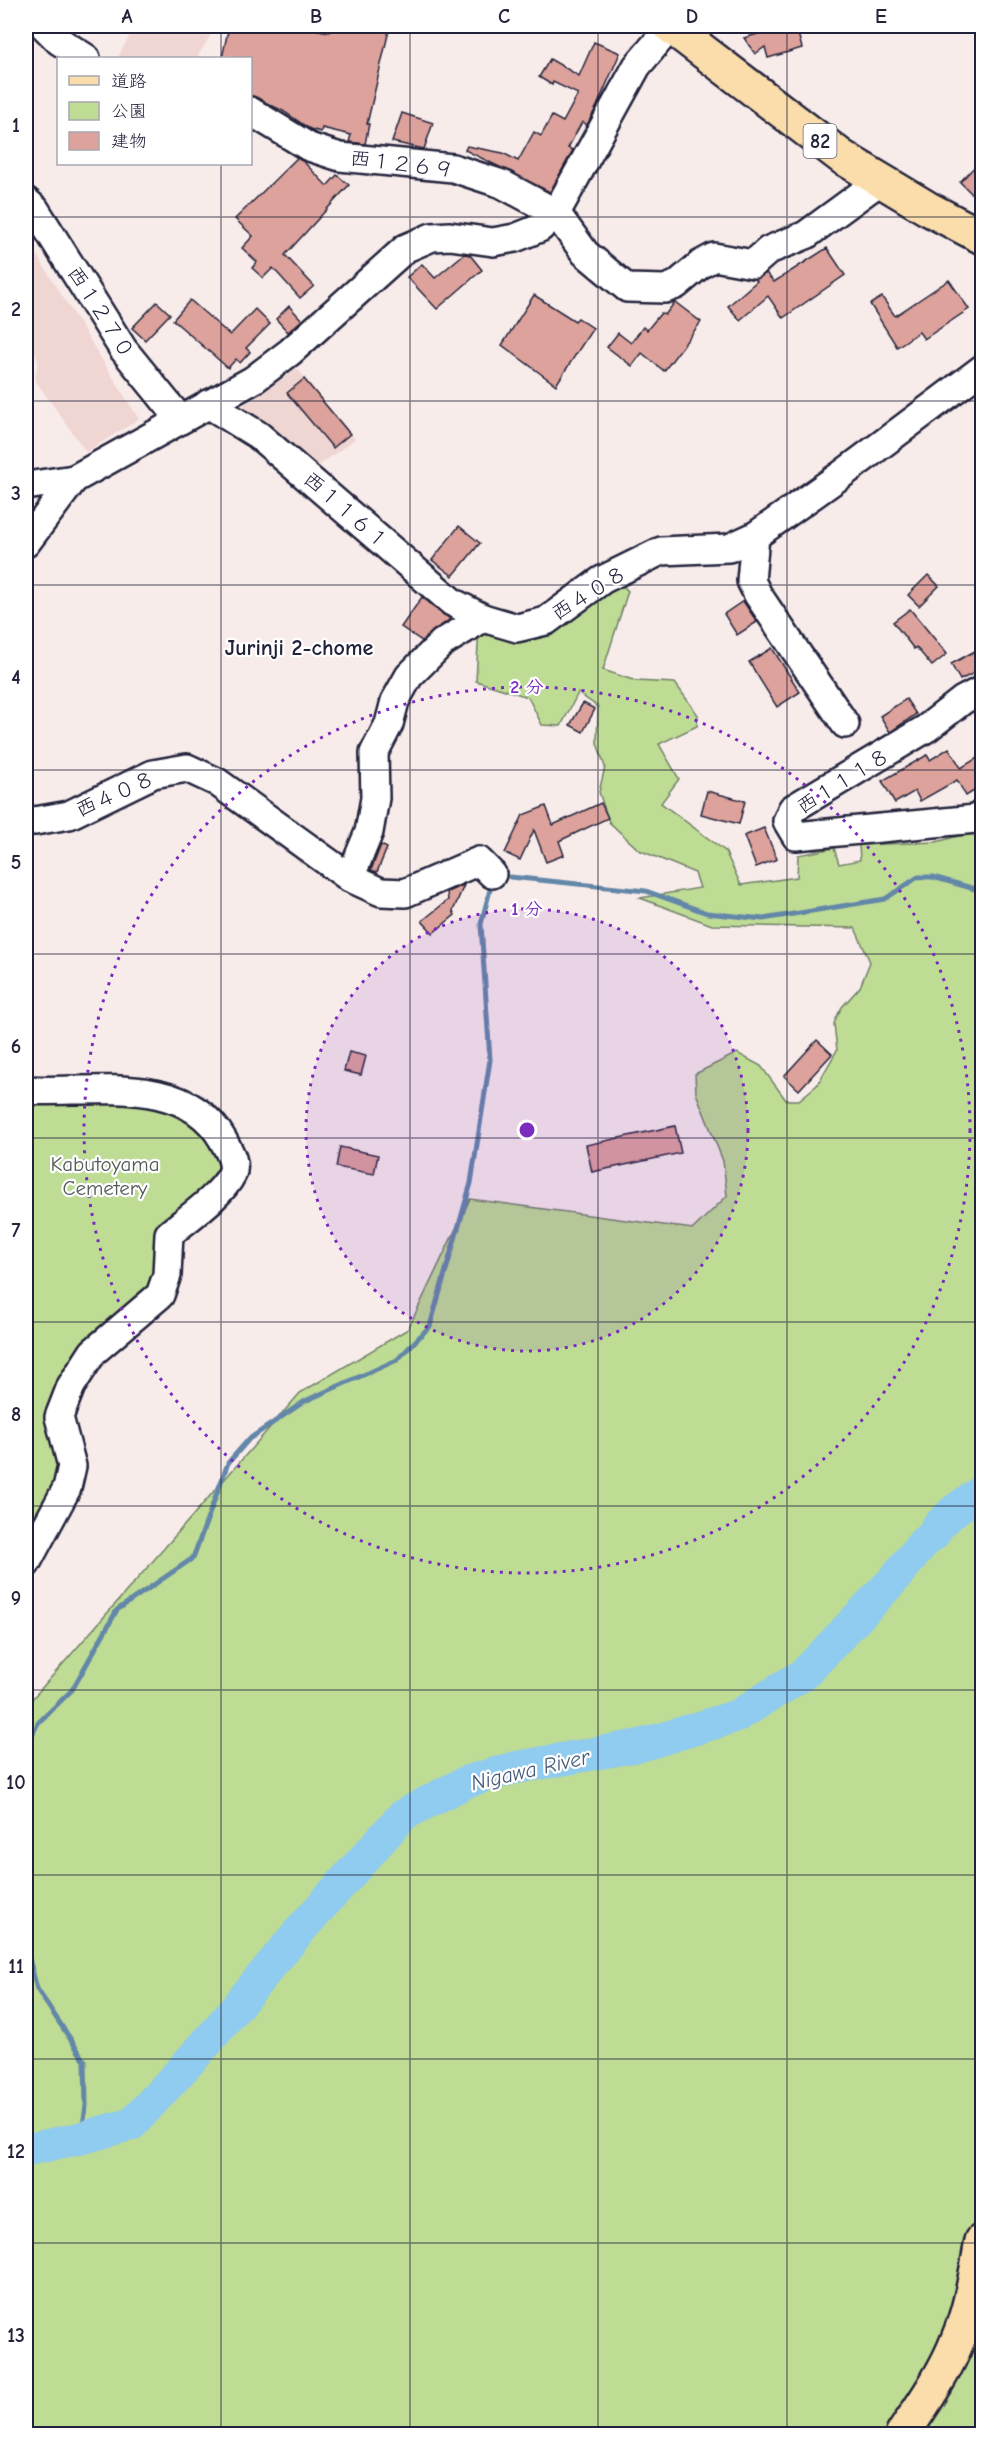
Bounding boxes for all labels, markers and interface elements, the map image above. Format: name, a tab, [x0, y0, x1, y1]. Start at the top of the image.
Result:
text: A	[121, 5, 133, 28]
text: B	[310, 5, 322, 28]
text: C	[498, 5, 510, 28]
text: D	[686, 5, 698, 28]
text: E	[875, 5, 887, 28]
legend	[57, 57, 252, 165]
text: 道路	[111, 71, 147, 92]
text: 公園	[111, 101, 147, 122]
text: 1	[12, 114, 20, 137]
road number: 82	[804, 124, 836, 158]
text: 建物	[111, 131, 147, 152]
street label: 西１２６９	[348, 146, 456, 182]
street label: 西１２７０	[62, 261, 140, 363]
text: 2	[11, 298, 21, 321]
street label: 西１１６１	[299, 467, 393, 553]
text: 3	[11, 482, 21, 505]
street label: 西４０８	[547, 561, 631, 625]
district label: Jurinji 2-chome	[225, 635, 373, 661]
text: 4	[11, 666, 21, 689]
text: 2 分	[510, 677, 544, 698]
street label: 西１１１８	[792, 743, 894, 819]
street label: 西４０８	[72, 766, 158, 822]
text: 5	[11, 851, 21, 874]
text: 1 分	[511, 899, 543, 920]
text: 6	[11, 1035, 21, 1058]
centre of rings	[517, 1120, 537, 1140]
park label: Kabutoyama Cemetery	[50, 1152, 160, 1200]
text: 7	[12, 1219, 21, 1242]
text: 8	[11, 1403, 21, 1426]
text: 9	[11, 1587, 21, 1610]
water label: Nigawa River	[468, 1743, 593, 1796]
text: 10	[6, 1771, 26, 1794]
text: 11	[8, 1955, 24, 1978]
text: 12	[7, 2140, 25, 2163]
text: 13	[7, 2324, 25, 2347]

